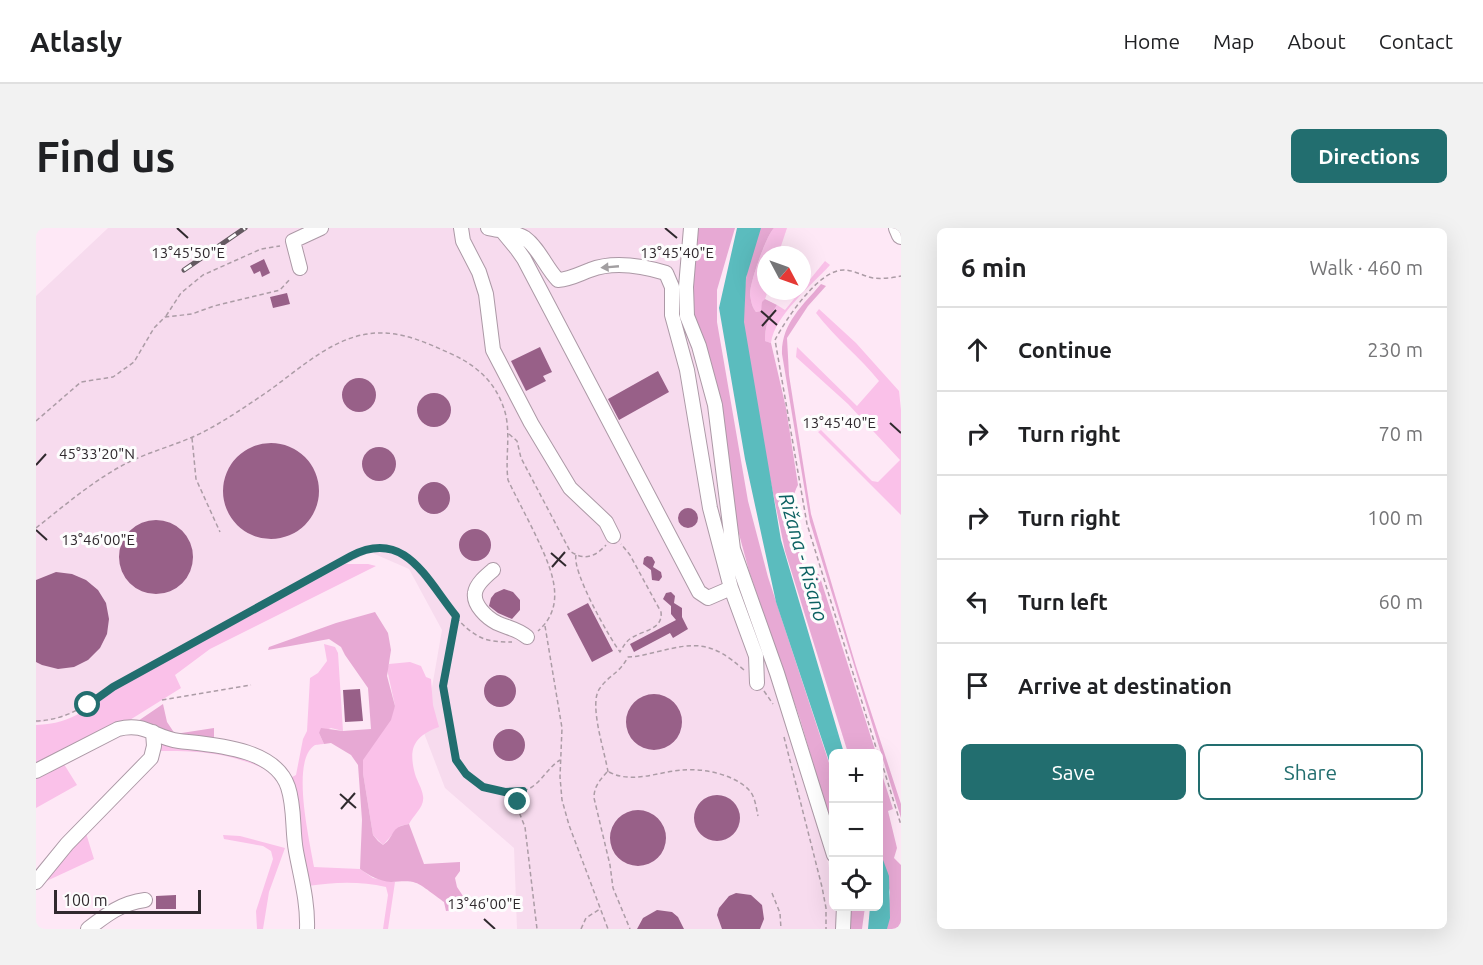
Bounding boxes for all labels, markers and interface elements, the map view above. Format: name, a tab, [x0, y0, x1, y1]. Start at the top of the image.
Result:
text: Atlasly	[30, 26, 122, 57]
text: Home	[1123, 29, 1180, 53]
text: Map	[1213, 29, 1254, 53]
text: About	[1287, 29, 1346, 53]
text: Contact	[1379, 29, 1453, 53]
button: Directions	[1291, 129, 1447, 183]
text: Find us	[36, 133, 175, 180]
text: 13°45'50"E	[151, 244, 225, 261]
text: 13°45'40"E	[640, 244, 714, 261]
north arrow	[757, 246, 811, 300]
text: 6 min	[961, 253, 1027, 282]
text: Walk · 460 m	[1310, 256, 1423, 279]
one-way arrow	[600, 262, 619, 272]
icon: ahead	[961, 333, 994, 366]
text: Continue	[1018, 337, 1112, 362]
text: 230 m	[1367, 338, 1423, 361]
text: 13°45'40"E	[802, 414, 876, 431]
icon: right	[961, 417, 994, 450]
text: Turn right	[1018, 421, 1120, 446]
text: 70 m	[1379, 422, 1423, 445]
text: 45°33'20"N	[59, 445, 135, 462]
water label: Rižana - Risano	[775, 490, 833, 624]
icon: right	[961, 501, 994, 534]
text: Turn right	[1018, 505, 1120, 530]
text: 100 m	[1367, 506, 1423, 529]
text: 13°46'00"E	[61, 531, 135, 548]
icon: left	[961, 585, 994, 618]
text: Turn left	[1018, 589, 1108, 614]
text: 60 m	[1379, 590, 1423, 613]
icon: arrive	[961, 669, 994, 702]
text: Arrive at destination	[1018, 673, 1232, 698]
route start	[74, 691, 100, 717]
button: Save	[961, 744, 1186, 800]
button: Share	[1198, 744, 1423, 800]
map controls	[829, 749, 883, 911]
button: +	[829, 749, 883, 803]
route end	[504, 788, 530, 814]
button: −	[829, 803, 883, 857]
button: locate	[829, 857, 883, 911]
scale bar	[54, 887, 201, 914]
text: 100 m	[63, 891, 108, 909]
text: 13°46'00"E	[447, 895, 521, 912]

